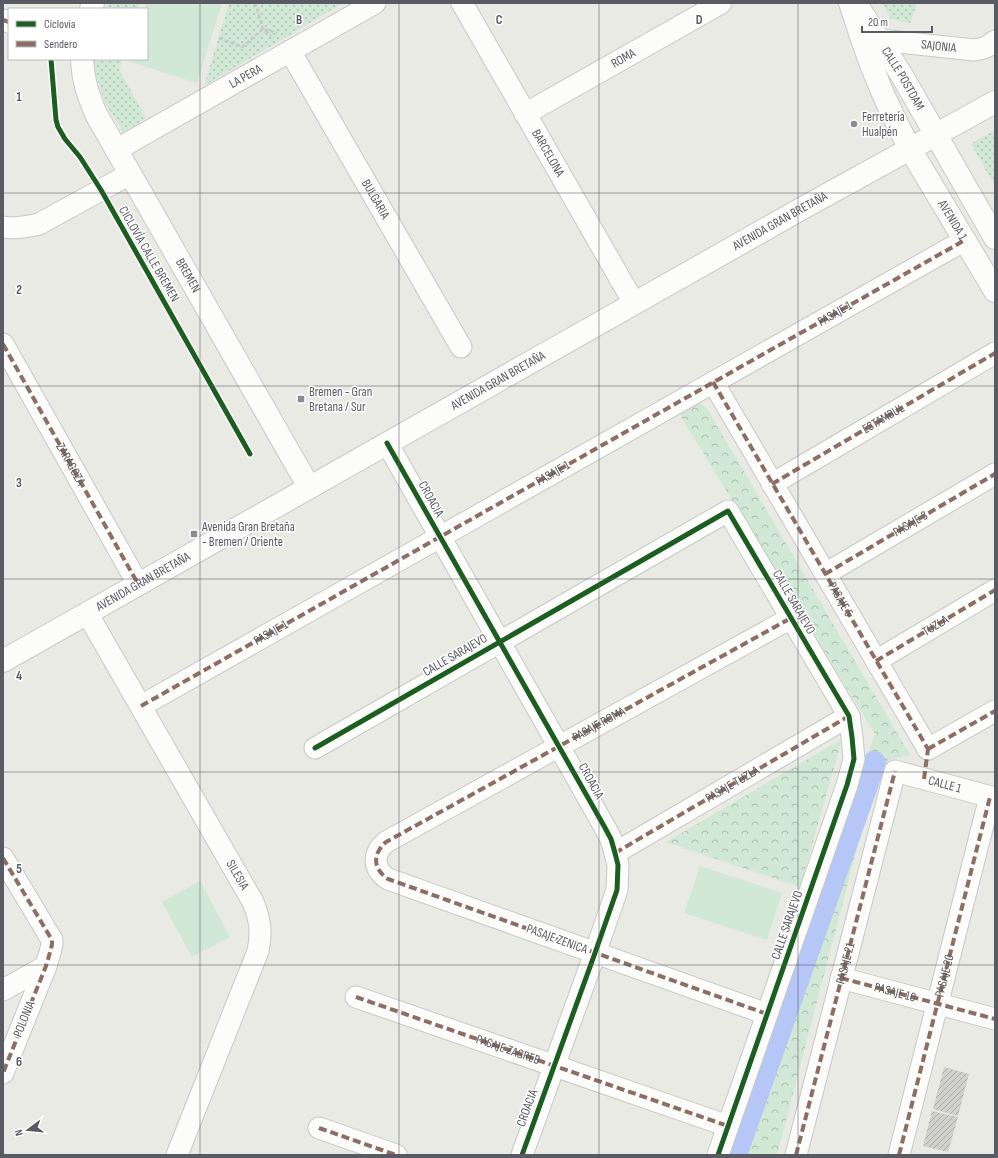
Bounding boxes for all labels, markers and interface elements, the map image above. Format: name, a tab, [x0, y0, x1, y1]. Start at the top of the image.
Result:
legend	[8, 8, 148, 60]
scale bar	[862, 8, 932, 34]
text: B	[296, 12, 302, 28]
text: C	[496, 12, 503, 28]
text: D	[696, 12, 703, 28]
text: 20 m	[868, 15, 888, 30]
text: Ciclovía	[44, 17, 76, 32]
street label: SAJONIA	[920, 36, 957, 56]
text: Sendero	[44, 37, 77, 52]
street label: CALLE POSTDAM	[878, 44, 928, 113]
street label: ROMA	[608, 45, 639, 72]
street label: LA PERA	[226, 61, 265, 92]
text: 1	[16, 89, 22, 105]
place label: Ferretería Hualpén	[862, 109, 905, 140]
marker: Ferretería Hualpén	[849, 119, 859, 129]
street label: BARCELONA	[528, 126, 568, 180]
street label: BULGARIA	[358, 176, 393, 222]
street label: AVENIDA GRAN BRETAÑA	[729, 188, 831, 254]
street label: AVENIDA 1	[934, 196, 971, 244]
street label: CICLOVÍA CALLE BREMEN	[115, 203, 183, 305]
street label: BREMEN	[172, 255, 204, 295]
text: 2	[16, 282, 22, 298]
street label: PASAJE 1	[815, 297, 855, 330]
street label: AVENIDA GRAN BRETAÑA	[447, 347, 549, 414]
place label: Bremen - Gran Bretana / Sur	[309, 384, 372, 415]
marker: Bremen - Gran Bretana / Sur	[296, 394, 306, 404]
street label: ESTAMBUL	[859, 400, 907, 437]
street label: ZARAGOZA	[52, 440, 89, 489]
street label: PASAJE 1	[533, 457, 573, 489]
text: 3	[16, 475, 22, 491]
street label: CROACIA	[415, 478, 448, 520]
street label: PASAJE 3	[890, 507, 931, 540]
place label: Avenida Gran Bretaña - Bremen / Oriente	[201, 519, 295, 550]
marker: Avenida Gran Bretaña - Bremen / Oriente	[189, 529, 199, 539]
street label: AVENIDA GRAN BRETAÑA	[92, 548, 194, 615]
street label: CALLE SARAJEVO	[769, 567, 819, 637]
street label: PASAJE 5	[824, 579, 857, 620]
street label: TUZLA	[919, 611, 952, 640]
street label: PASAJE 1	[251, 616, 291, 649]
street label: CALLE SARAJEVO	[420, 630, 490, 680]
text: 4	[16, 668, 22, 684]
street label: PASAJE ROMA	[570, 703, 628, 745]
street label: CROACIA	[575, 760, 608, 802]
street label: PASAJE TUZLA	[703, 762, 763, 806]
street label: CALLE 1	[926, 772, 963, 797]
street label: SILESIA	[222, 857, 253, 893]
text: 5	[16, 861, 22, 877]
street label: CALLE SARAJEVO	[768, 888, 806, 962]
street label: PASAJE ZENICA	[524, 921, 590, 958]
street label: PASAJE 21	[832, 940, 859, 986]
street label: PASAJE 20	[931, 953, 958, 999]
street label: PASAJE 10	[872, 979, 918, 1006]
street label: POLONIA	[10, 998, 39, 1039]
street label: PASAJE ZAGREB	[474, 1031, 542, 1068]
text: 6	[16, 1054, 22, 1070]
street label: CROACIA	[513, 1087, 541, 1129]
north arrow	[8, 1110, 48, 1150]
text: N	[12, 1128, 26, 1137]

